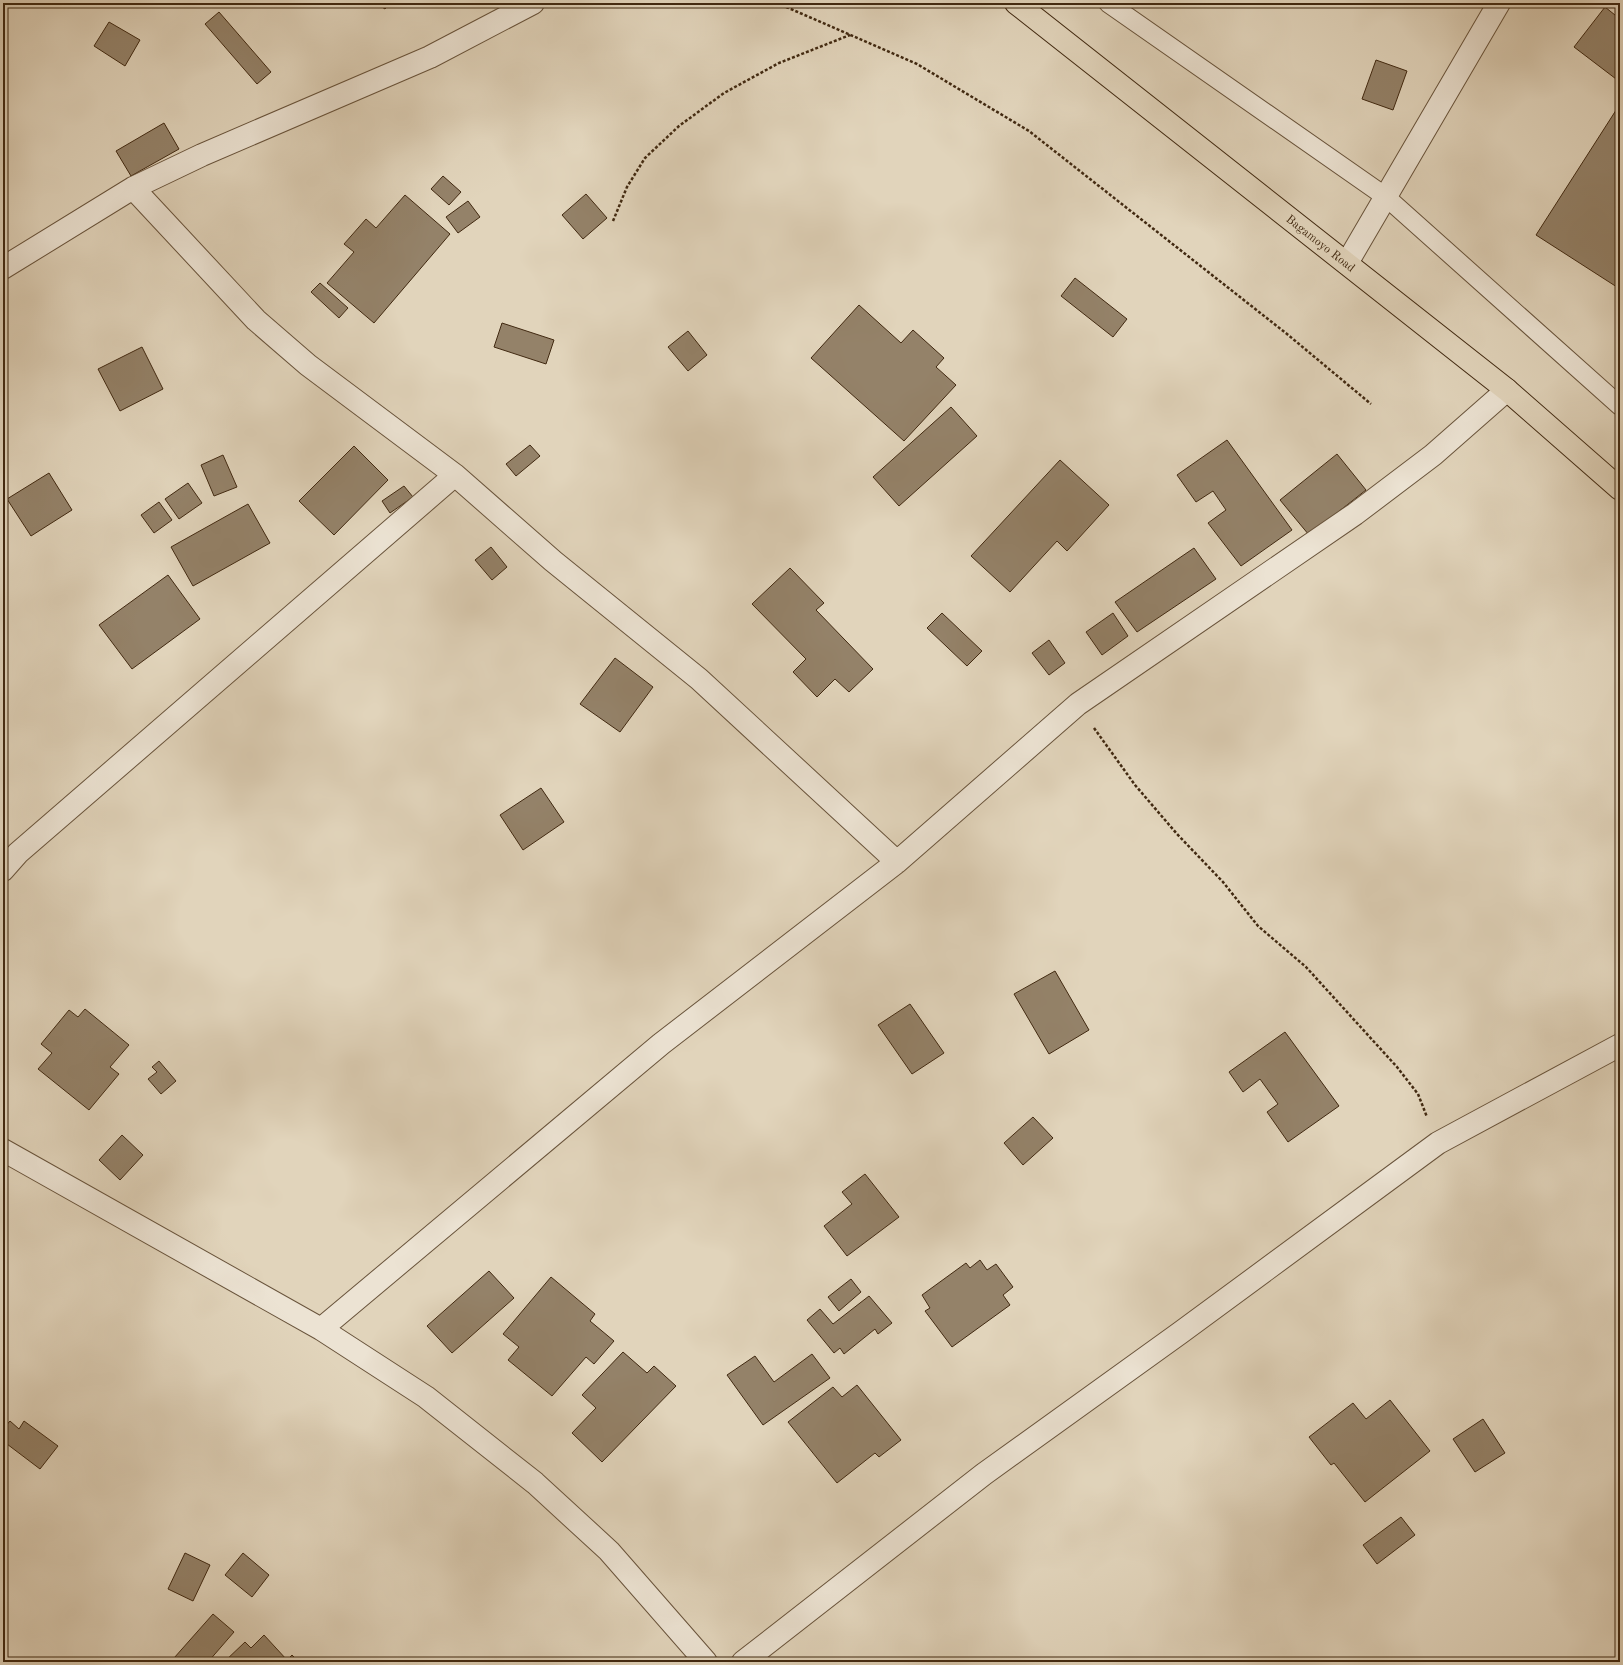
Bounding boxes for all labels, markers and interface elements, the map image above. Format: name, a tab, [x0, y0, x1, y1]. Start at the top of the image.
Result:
street label: Bagamoyo Road	[1283, 213, 1357, 275]

